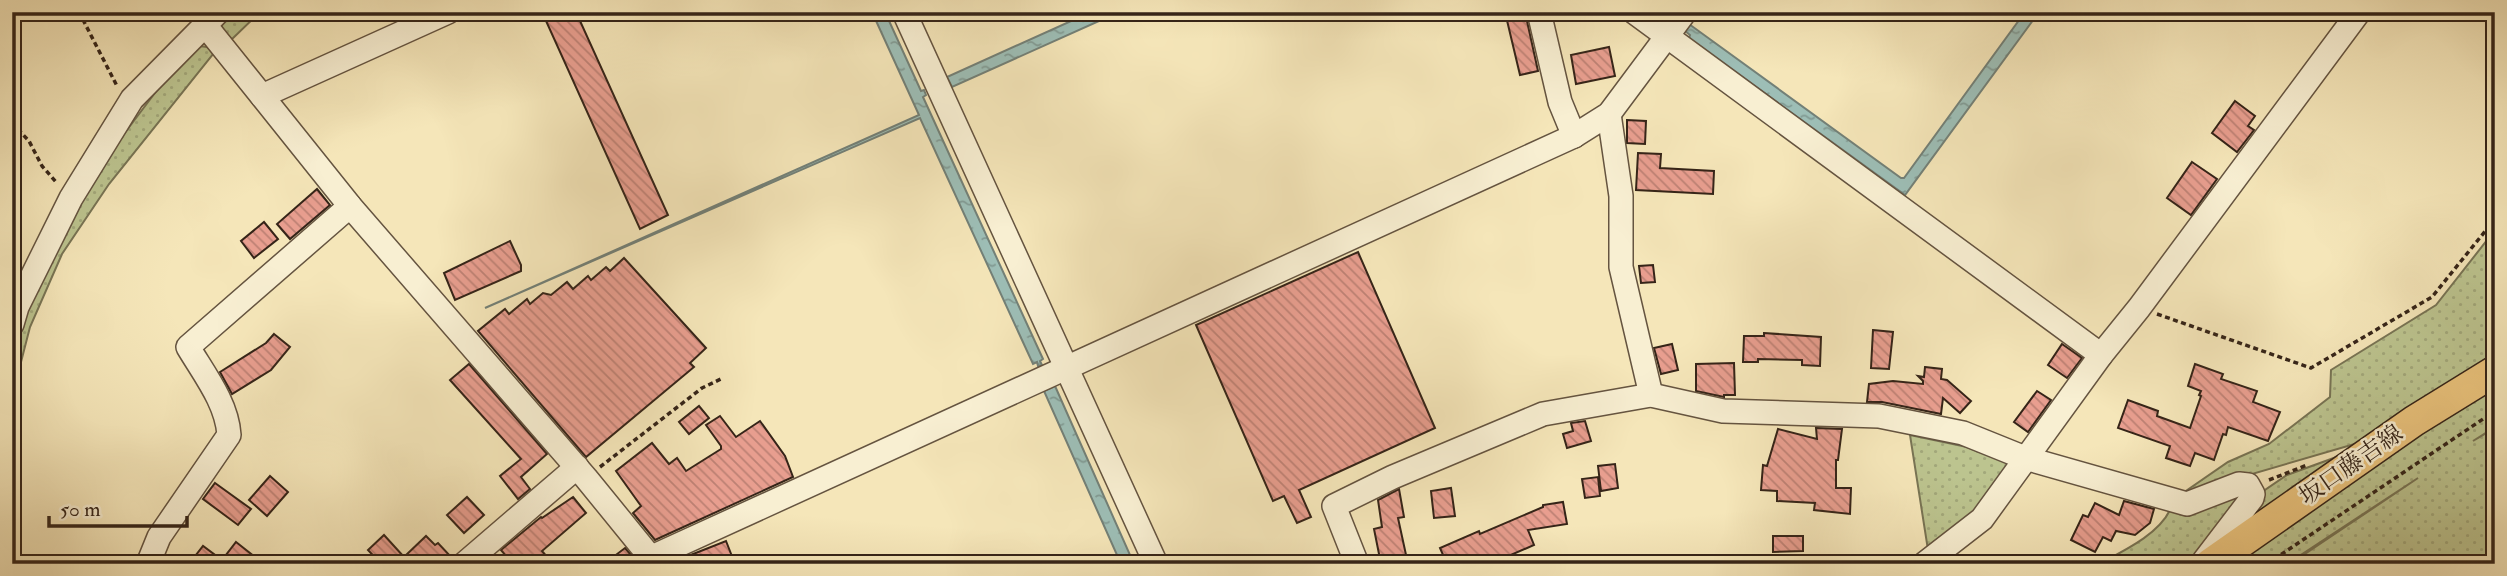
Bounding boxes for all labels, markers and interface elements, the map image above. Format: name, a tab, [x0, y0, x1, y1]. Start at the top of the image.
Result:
street label: 坂口藤吉線	[2293, 418, 2409, 512]
scale bar	[49, 485, 187, 529]
text: 50 m	[60, 496, 101, 523]

